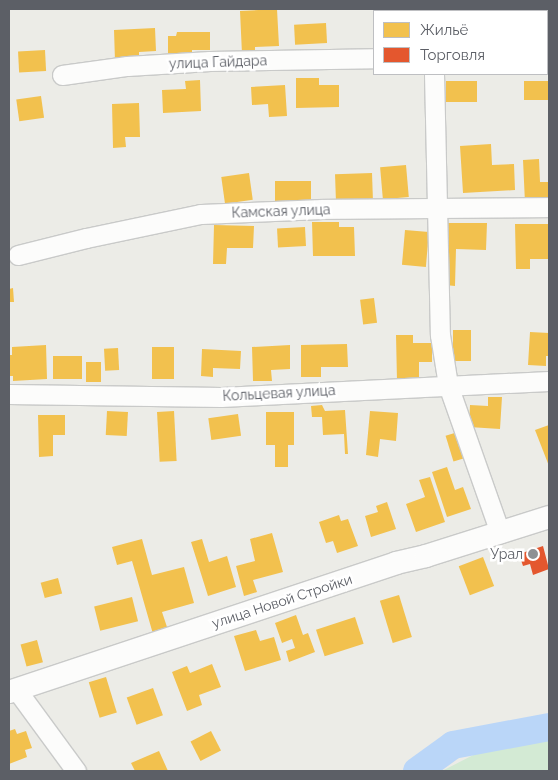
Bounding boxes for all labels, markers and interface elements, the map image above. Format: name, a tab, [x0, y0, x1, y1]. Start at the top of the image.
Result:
legend	[373, 10, 548, 75]
text: Жильё	[420, 21, 468, 39]
text: Торговля	[420, 46, 485, 64]
street label: улица Гайдара	[169, 52, 267, 72]
street label: Камская улица	[231, 201, 331, 221]
street label: Кольцевая улица	[222, 382, 336, 404]
place label: Урал	[490, 546, 523, 562]
marker: Урал	[527, 548, 539, 560]
street label: улица Новой Стройки	[210, 570, 354, 632]

